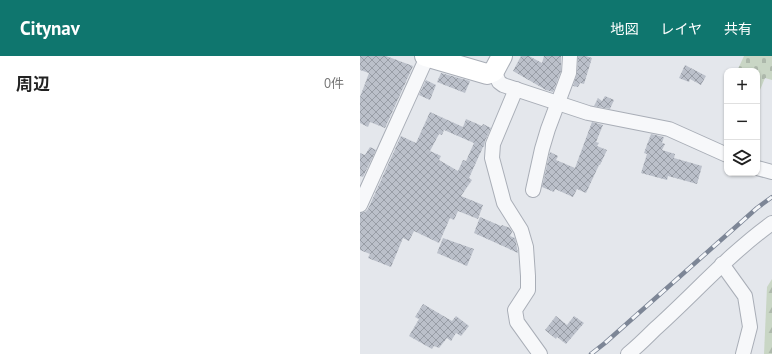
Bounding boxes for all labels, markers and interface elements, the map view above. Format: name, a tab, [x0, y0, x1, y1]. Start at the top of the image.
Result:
text: Citynav	[20, 16, 80, 40]
text: 地図	[610, 20, 638, 38]
text: レイヤ	[660, 20, 702, 38]
text: 共有	[724, 20, 752, 38]
map controls	[724, 68, 760, 176]
button: +	[724, 68, 760, 104]
text: 周辺	[16, 73, 50, 95]
text: 0件	[324, 75, 344, 92]
button: −	[724, 104, 760, 140]
button: layers	[724, 140, 760, 176]

